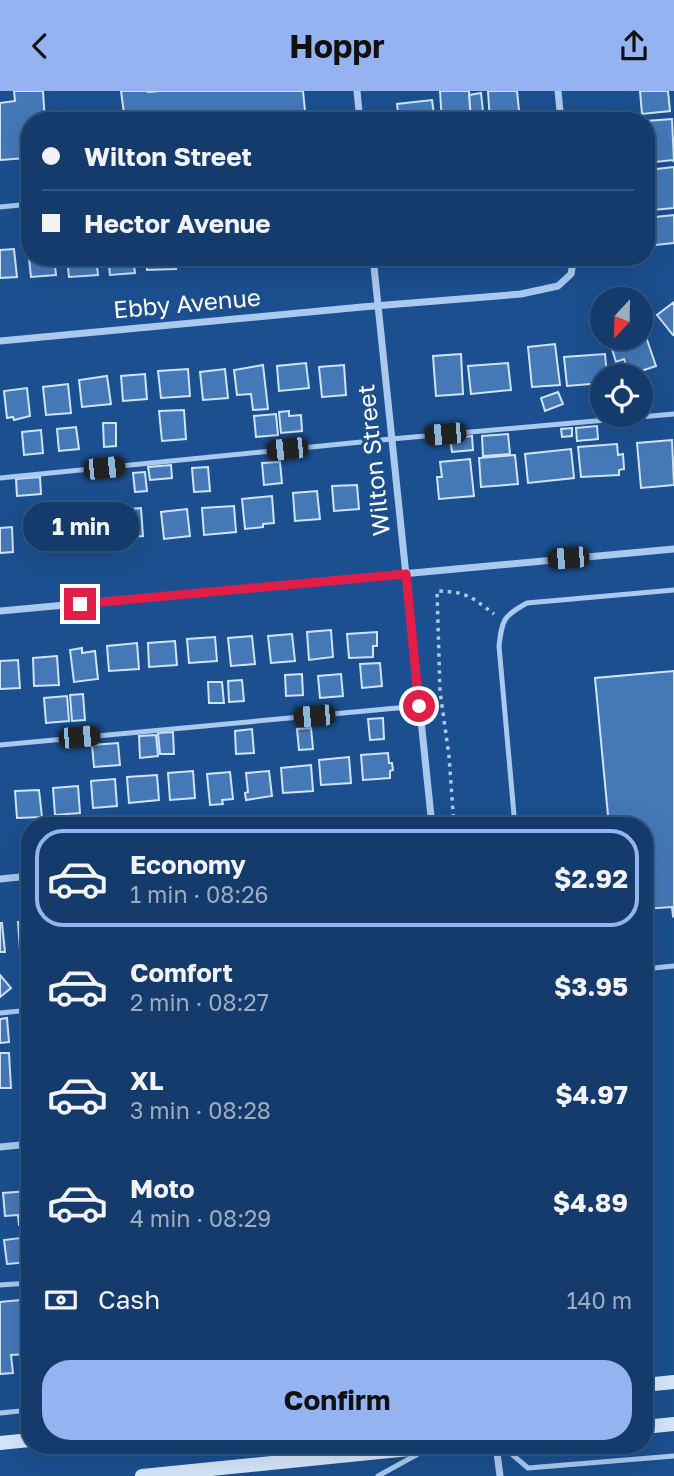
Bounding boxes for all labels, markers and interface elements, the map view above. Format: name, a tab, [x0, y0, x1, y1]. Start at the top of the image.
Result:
icon: back	[21, 27, 59, 65]
text: Hoppr	[289, 27, 385, 65]
icon: share	[615, 27, 653, 65]
text: Wilton Street	[84, 141, 252, 172]
text: Hector Avenue	[84, 208, 271, 239]
street label: Ebby Avenue	[112, 282, 262, 323]
north arrow	[590, 287, 653, 350]
map controls	[590, 287, 653, 427]
button: locate	[590, 364, 653, 427]
street label: Wilton Street	[350, 383, 395, 537]
car	[424, 422, 467, 446]
car	[266, 436, 309, 462]
car	[83, 455, 126, 481]
callout: 1 min	[22, 503, 138, 552]
text: 1 min	[52, 512, 110, 540]
car	[547, 546, 590, 570]
route end	[64, 588, 96, 620]
route start	[403, 690, 435, 722]
car	[293, 704, 336, 728]
car	[58, 725, 101, 749]
icon: car	[46, 847, 109, 910]
text: Economy	[130, 849, 246, 880]
text: $2.92	[554, 863, 628, 894]
text: 1 min · 08:26	[130, 880, 268, 908]
icon: car	[46, 955, 109, 1018]
text: Comfort	[130, 957, 233, 988]
text: $3.95	[554, 971, 628, 1002]
text: 2 min · 08:27	[130, 988, 269, 1016]
icon: car	[46, 1063, 109, 1126]
text: XL	[130, 1065, 164, 1096]
text: $4.97	[555, 1079, 628, 1110]
text: 3 min · 08:28	[130, 1096, 271, 1124]
icon: car	[46, 1171, 109, 1234]
text: Moto	[130, 1173, 195, 1204]
text: $4.89	[553, 1187, 628, 1218]
text: 4 min · 08:29	[130, 1204, 271, 1232]
icon: cash	[42, 1281, 80, 1319]
text: Cash	[98, 1284, 160, 1315]
text: 140 m	[566, 1286, 632, 1314]
button: Confirm	[42, 1360, 632, 1440]

